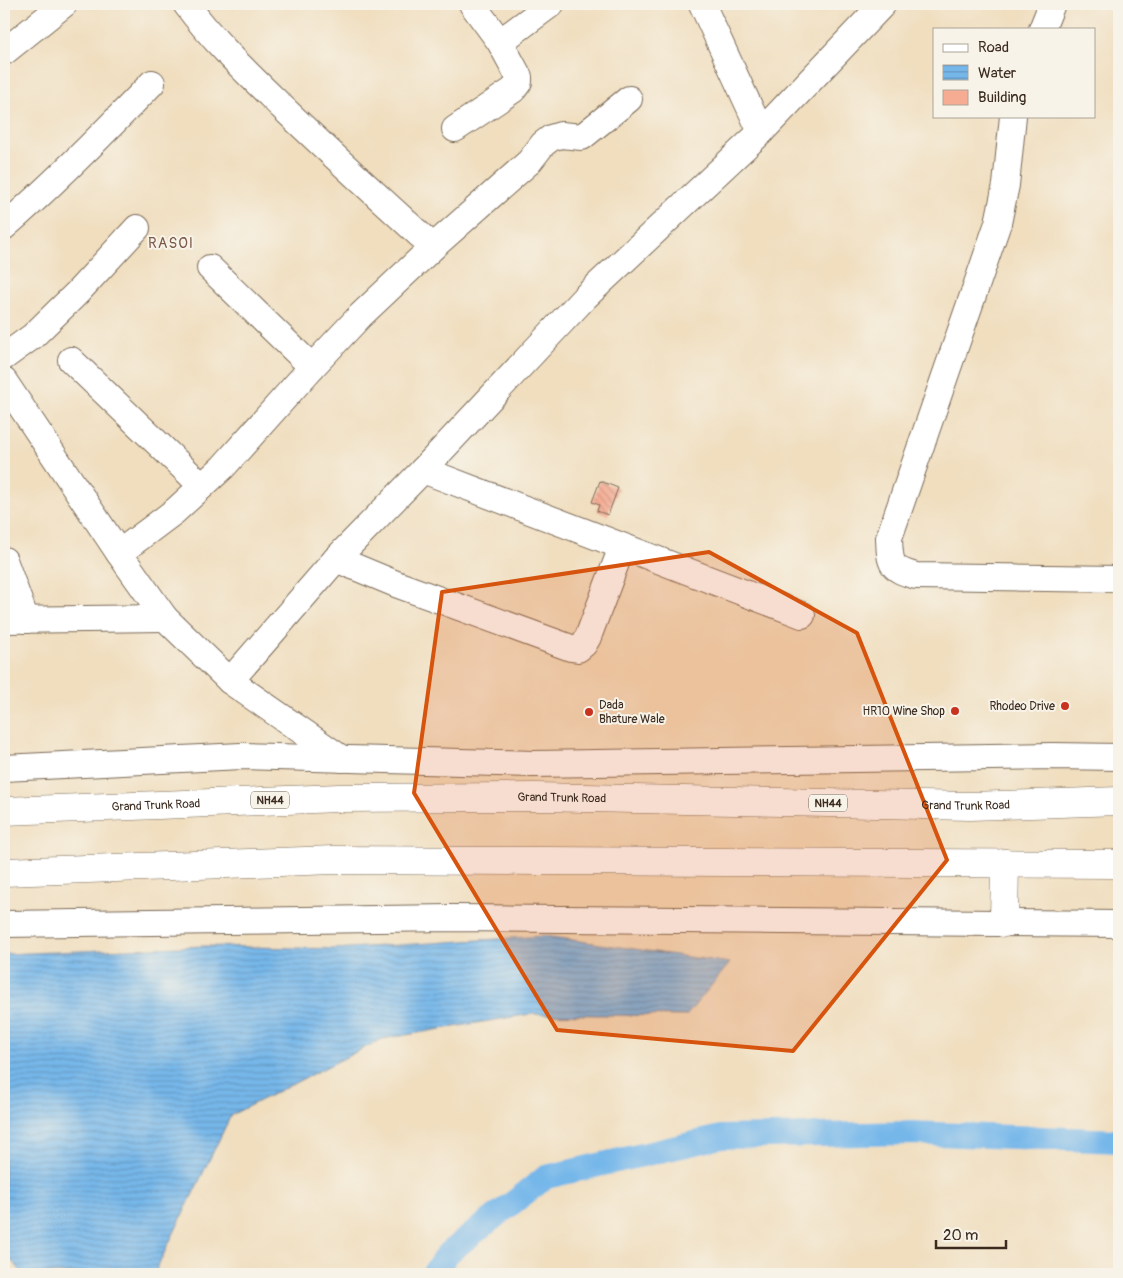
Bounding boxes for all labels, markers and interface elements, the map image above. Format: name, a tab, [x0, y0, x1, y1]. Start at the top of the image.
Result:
legend	[933, 28, 1096, 118]
text: Road	[978, 38, 1009, 57]
text: Water	[978, 64, 1017, 83]
text: Building	[978, 88, 1026, 107]
district label: RASOI	[148, 234, 194, 253]
place label: Dada Bhature Wale	[599, 698, 665, 727]
place label: Rhodeo Drive	[989, 699, 1055, 714]
marker: Rhodeo Drive	[1059, 700, 1071, 712]
place label: HR10 Wine Shop	[863, 704, 945, 719]
marker: HR10 Wine Shop	[949, 705, 961, 717]
marker: Dada Bhature Wale	[583, 706, 595, 718]
street label: Grand Trunk Road	[517, 789, 606, 806]
road number: NH44	[251, 792, 289, 808]
road number: NH44	[809, 794, 847, 811]
street label: Grand Trunk Road	[111, 796, 201, 814]
street label: Grand Trunk Road	[921, 797, 1010, 814]
scale bar	[936, 1218, 1006, 1250]
text: 20 m	[943, 1226, 978, 1245]

